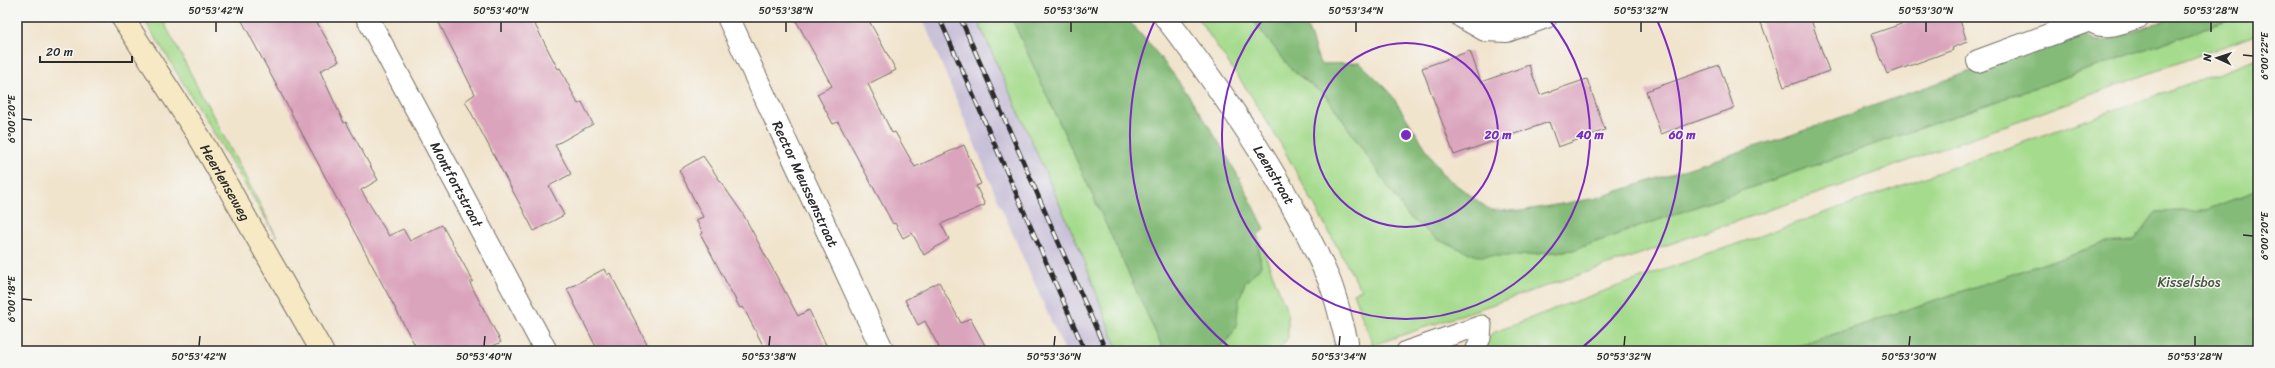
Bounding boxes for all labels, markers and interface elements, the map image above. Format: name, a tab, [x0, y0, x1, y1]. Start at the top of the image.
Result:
text: 50°53'42"N	[188, 2, 244, 20]
text: 50°53'40"N	[473, 2, 529, 20]
text: 50°53'38"N	[759, 2, 813, 20]
text: 50°53'36"N	[1044, 2, 1098, 20]
text: 50°53'34"N	[1329, 2, 1383, 20]
text: 50°53'32"N	[1614, 2, 1668, 20]
text: 50°53'30"N	[1899, 2, 1954, 20]
text: 50°53'28"N	[2184, 2, 2239, 20]
text: 6°00'22"E	[2256, 31, 2274, 80]
scale bar	[40, 38, 132, 64]
north arrow	[2197, 38, 2237, 78]
text: 20 m	[46, 41, 73, 63]
text: N	[2198, 53, 2217, 63]
text: 6°00'20"E	[3, 94, 21, 143]
street label: Rector Meussenstraat	[765, 116, 846, 251]
text: 20 m	[1484, 124, 1512, 146]
text: 40 m	[1575, 124, 1604, 146]
text: 60 m	[1668, 124, 1696, 146]
centre of rings	[1399, 128, 1413, 142]
street label: Montfortstraat	[423, 137, 491, 233]
street label: Heerlenseweg	[193, 139, 258, 226]
street label: Leenstraat	[1246, 140, 1302, 210]
text: 6°00'20"E	[2256, 211, 2274, 260]
park label: Kisselsbos	[2157, 270, 2221, 295]
text: 6°00'18"E	[3, 274, 21, 322]
text: 50°53'42"N	[171, 348, 227, 366]
text: 50°53'40"N	[456, 348, 512, 366]
text: 50°53'38"N	[742, 348, 796, 366]
text: 50°53'36"N	[1027, 348, 1081, 366]
text: 50°53'34"N	[1312, 348, 1366, 366]
text: 50°53'32"N	[1597, 348, 1651, 366]
text: 50°53'30"N	[1882, 348, 1937, 366]
text: 50°53'28"N	[2168, 348, 2223, 366]

